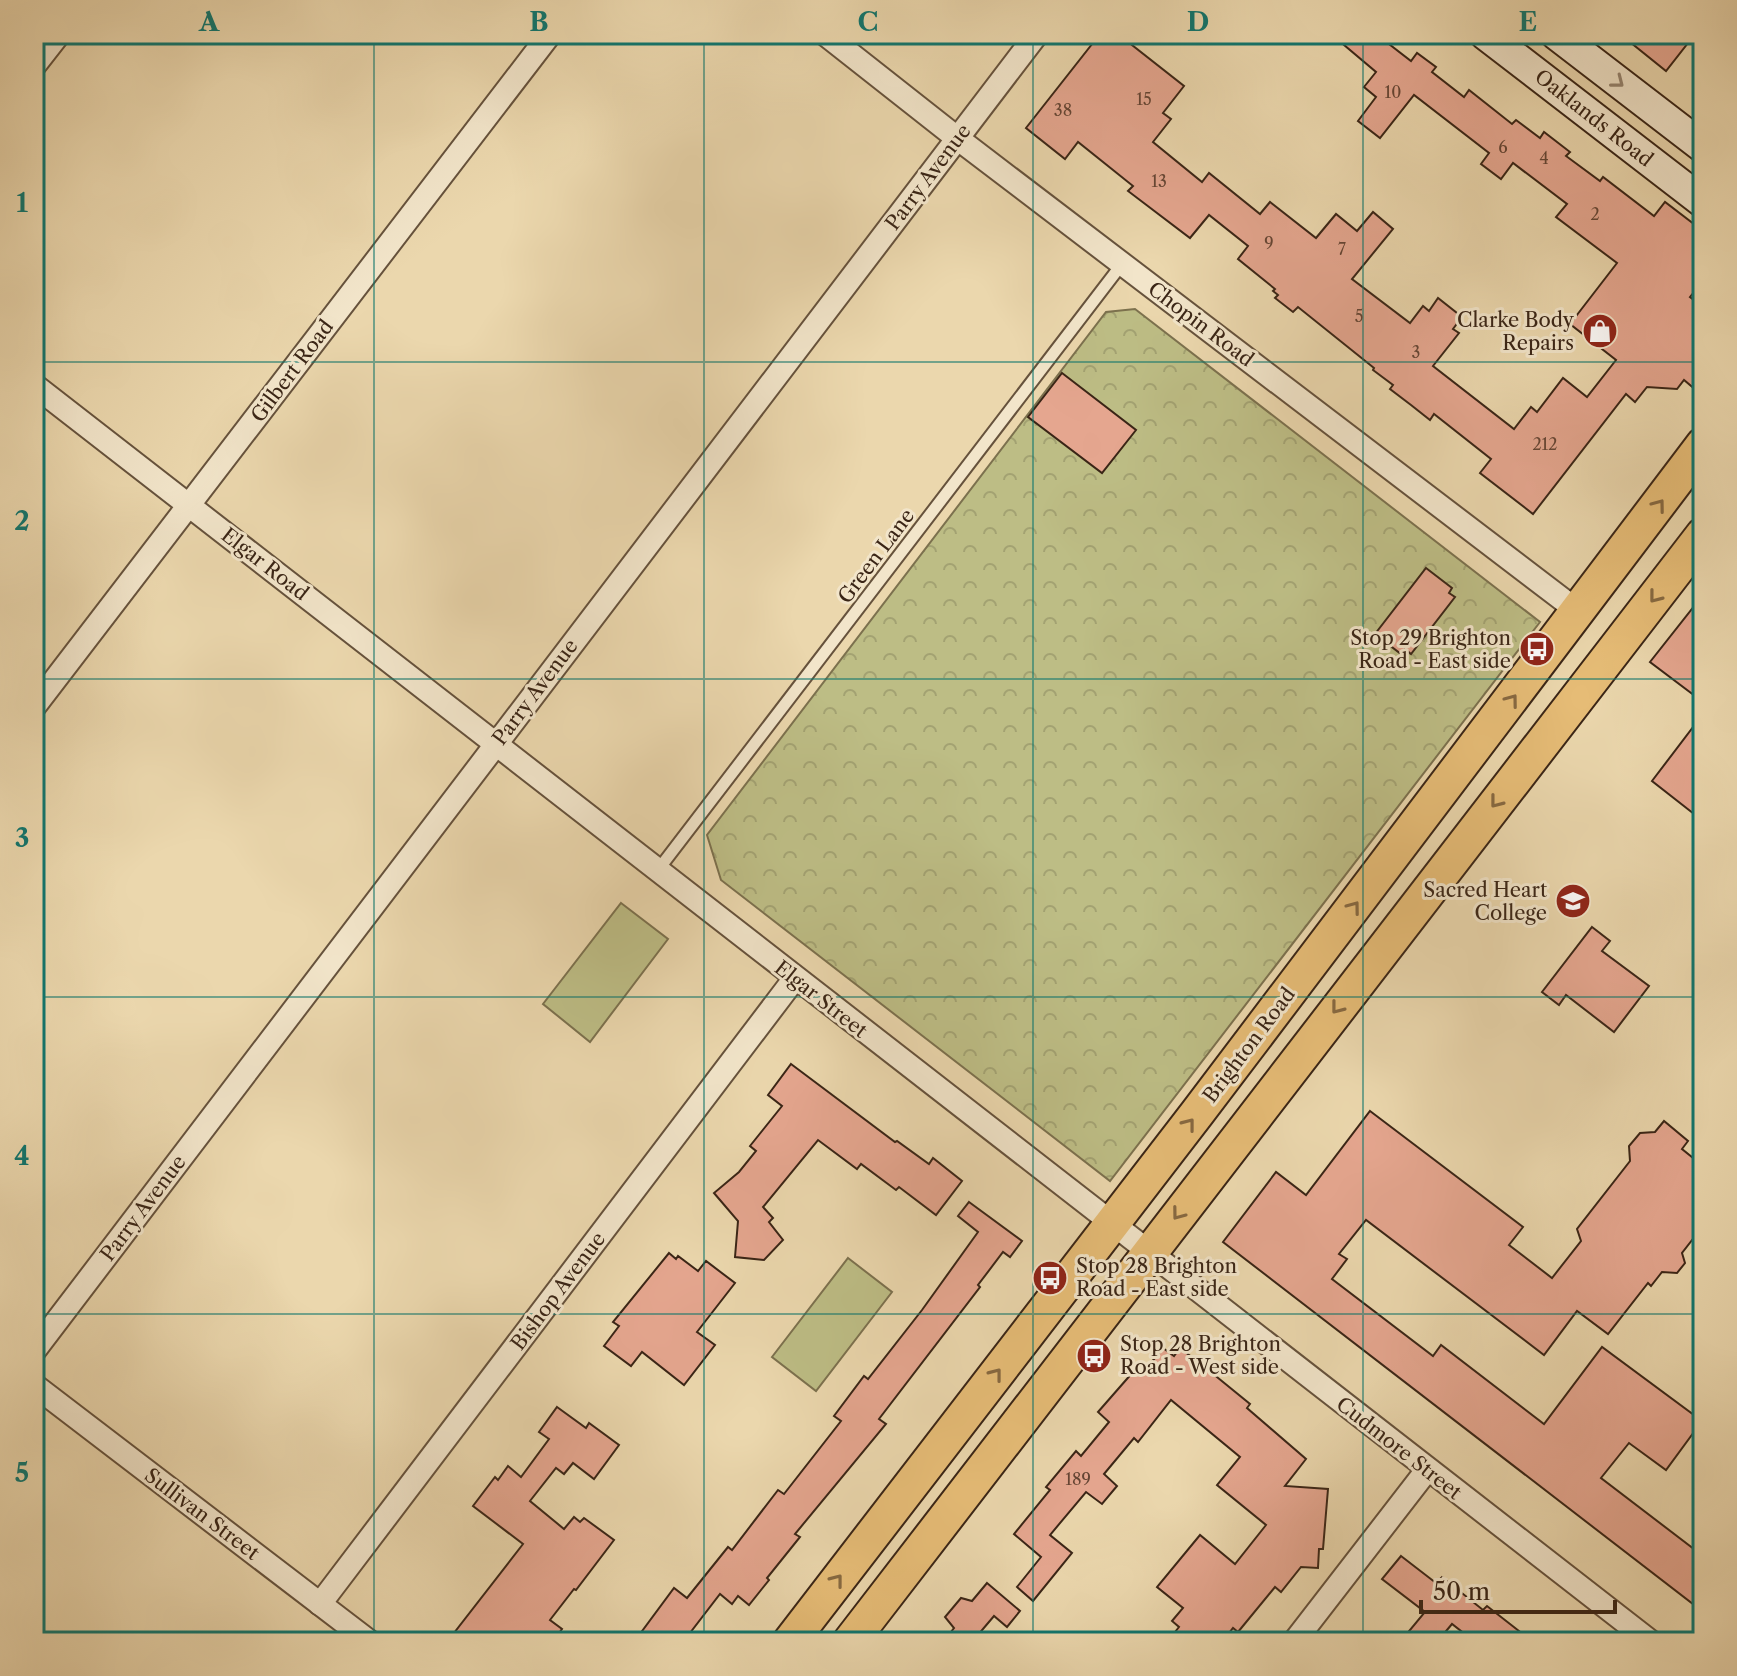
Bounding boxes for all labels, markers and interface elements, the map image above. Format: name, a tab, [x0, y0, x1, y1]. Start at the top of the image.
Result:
text: A	[198, 6, 220, 38]
text: B	[529, 6, 549, 38]
text: C	[858, 6, 878, 38]
text: D	[1187, 6, 1209, 38]
text: E	[1519, 6, 1537, 38]
street label: Oaklands Road	[1530, 64, 1658, 172]
one-way arrow	[1609, 72, 1624, 86]
house number: 10	[1385, 82, 1401, 102]
house number: 15	[1136, 89, 1152, 109]
house number: 38	[1054, 100, 1072, 120]
street label: Parry Avenue	[880, 119, 976, 235]
house number: 6	[1498, 137, 1508, 157]
house number: 4	[1539, 148, 1549, 168]
house number: 13	[1151, 171, 1167, 191]
text: 1	[16, 187, 28, 219]
house number: 2	[1590, 204, 1600, 224]
house number: 9	[1264, 233, 1274, 253]
house number: 7	[1338, 239, 1346, 259]
street label: Chopin Road	[1143, 277, 1259, 371]
house number: 5	[1355, 306, 1363, 326]
place label: Clarke Body Repairs	[1457, 308, 1575, 355]
shop icon: Clarke Body Repairs	[1581, 312, 1619, 350]
street label: Gilbert Road	[246, 315, 338, 427]
house number: 3	[1412, 342, 1420, 362]
house number: 212	[1532, 434, 1558, 454]
one-way arrow	[1649, 499, 1663, 514]
street label: Green Lane	[833, 504, 919, 608]
text: 2	[14, 505, 30, 537]
street label: Elgar Road	[217, 523, 313, 605]
one-way arrow	[1651, 588, 1665, 603]
place label: Stop 29 Brighton Road - East side	[1350, 626, 1511, 673]
bus stop icon: Stop 29 Brighton Road - East side	[1518, 630, 1556, 668]
street label: Parry Avenue	[487, 634, 583, 750]
one-way arrow	[1502, 694, 1516, 709]
one-way arrow	[1491, 793, 1506, 807]
text: 3	[15, 822, 29, 854]
place label: Sacred Heart College	[1423, 878, 1547, 925]
school or university icon: Sacred Heart College	[1554, 882, 1592, 920]
one-way arrow	[1345, 901, 1359, 915]
street label: Elgar Street	[770, 955, 872, 1043]
street label: Brighton Road	[1198, 983, 1300, 1107]
one-way arrow	[1332, 999, 1346, 1014]
one-way arrow	[1179, 1118, 1193, 1133]
text: 4	[14, 1140, 30, 1172]
street label: Parry Avenue	[95, 1150, 191, 1266]
one-way arrow	[1174, 1205, 1188, 1220]
street label: Bishop Avenue	[506, 1227, 610, 1355]
place label: Stop 28 Brighton Road - East side	[1076, 1254, 1237, 1301]
bus stop icon: Stop 28 Brighton Road - East side	[1031, 1259, 1069, 1297]
place label: Stop 28 Brighton Road - West side	[1120, 1332, 1281, 1379]
bus stop icon: Stop 28 Brighton Road - West side	[1075, 1337, 1113, 1375]
one-way arrow	[986, 1368, 1000, 1383]
street label: Cudmore Street	[1332, 1392, 1466, 1504]
text: 5	[15, 1457, 29, 1489]
street label: Sullivan Street	[140, 1463, 264, 1565]
house number: 189	[1065, 1469, 1091, 1489]
scale bar	[1421, 1564, 1615, 1614]
one-way arrow	[828, 1574, 842, 1589]
text: 50 m	[1433, 1577, 1490, 1606]

